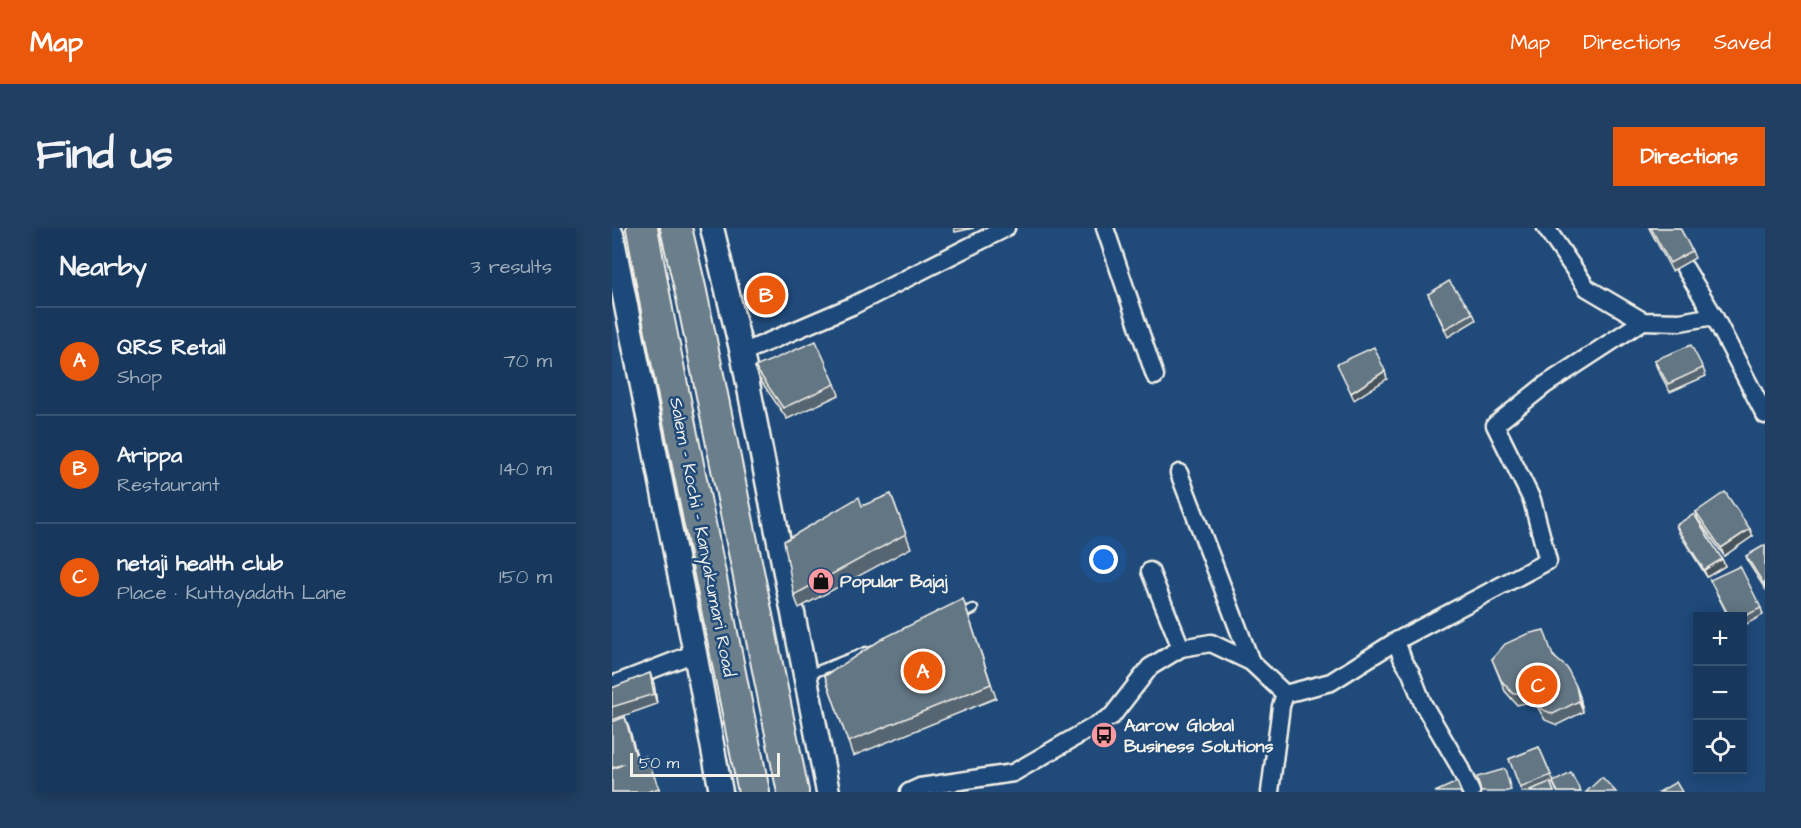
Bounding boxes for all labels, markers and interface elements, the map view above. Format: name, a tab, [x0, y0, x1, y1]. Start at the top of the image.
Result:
text: Map	[30, 23, 83, 62]
text: Map	[1510, 28, 1550, 57]
text: Directions	[1583, 28, 1681, 57]
text: Saved	[1714, 28, 1771, 57]
text: Find us	[36, 127, 173, 185]
button: Directions	[1613, 127, 1765, 186]
text: Nearby	[60, 249, 147, 285]
text: 3 results	[470, 253, 552, 281]
pin: B	[746, 272, 786, 318]
text: QRS Retail	[117, 332, 226, 363]
text: A	[73, 347, 86, 375]
text: 70 m	[504, 347, 552, 375]
text: Shop	[117, 363, 162, 391]
street label: Salem - Kochi - Kanyakumari Road	[662, 395, 742, 679]
text: Arippa	[117, 440, 182, 471]
text: B	[72, 455, 87, 483]
text: 140 m	[500, 455, 552, 483]
text: Restaurant	[117, 471, 220, 499]
your location	[1089, 545, 1118, 574]
text: netaji health club	[117, 548, 283, 579]
text: C	[72, 563, 87, 591]
text: 150 m	[499, 563, 552, 591]
shop icon: Popular Bajaj	[806, 566, 836, 596]
place label: Popular Bajaj	[840, 569, 948, 594]
text: Place · Kuttayadath Lane	[117, 579, 346, 607]
map controls	[1693, 612, 1747, 774]
button: +	[1693, 612, 1747, 666]
pin: A	[904, 648, 942, 694]
pin: C	[1518, 662, 1558, 708]
button: −	[1693, 666, 1747, 720]
place label: Aarow Global Business Solutions	[1124, 713, 1274, 759]
bus stop icon: Aarow Global Business Solutions	[1089, 720, 1119, 750]
button: locate	[1693, 720, 1747, 774]
scale bar	[630, 750, 780, 778]
text: 50 m	[639, 752, 679, 774]

